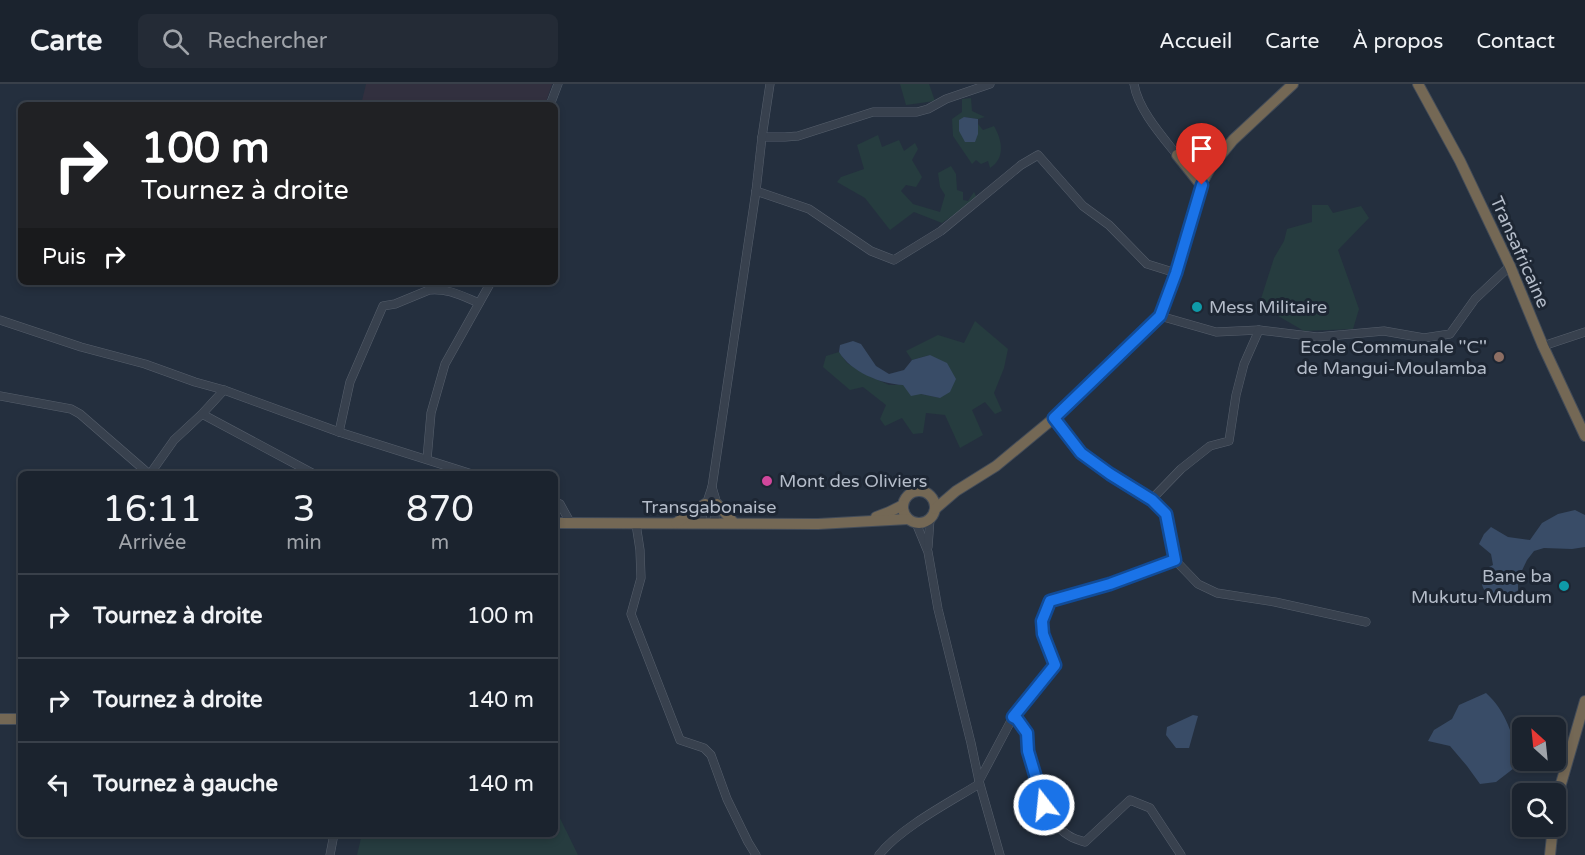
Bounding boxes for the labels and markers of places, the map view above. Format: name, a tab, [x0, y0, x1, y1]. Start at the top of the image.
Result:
pin	[1176, 123, 1227, 185]
place label: Mess Militaire	[1209, 296, 1327, 318]
marker: Mess Militaire	[1190, 300, 1204, 314]
place label: Ecole Communale ''C'' de Mangui-Moulamba	[1297, 336, 1487, 379]
marker: Ecole Communale ''C'' de Mangui-Moulamba	[1492, 350, 1506, 364]
place label: Mont des Oliviers	[779, 470, 927, 492]
marker: Mont des Oliviers	[760, 474, 774, 488]
place label: Bane ba Mukutu-Mudum	[1411, 565, 1552, 608]
marker: Bane ba Mukutu-Mudum	[1557, 579, 1571, 593]

